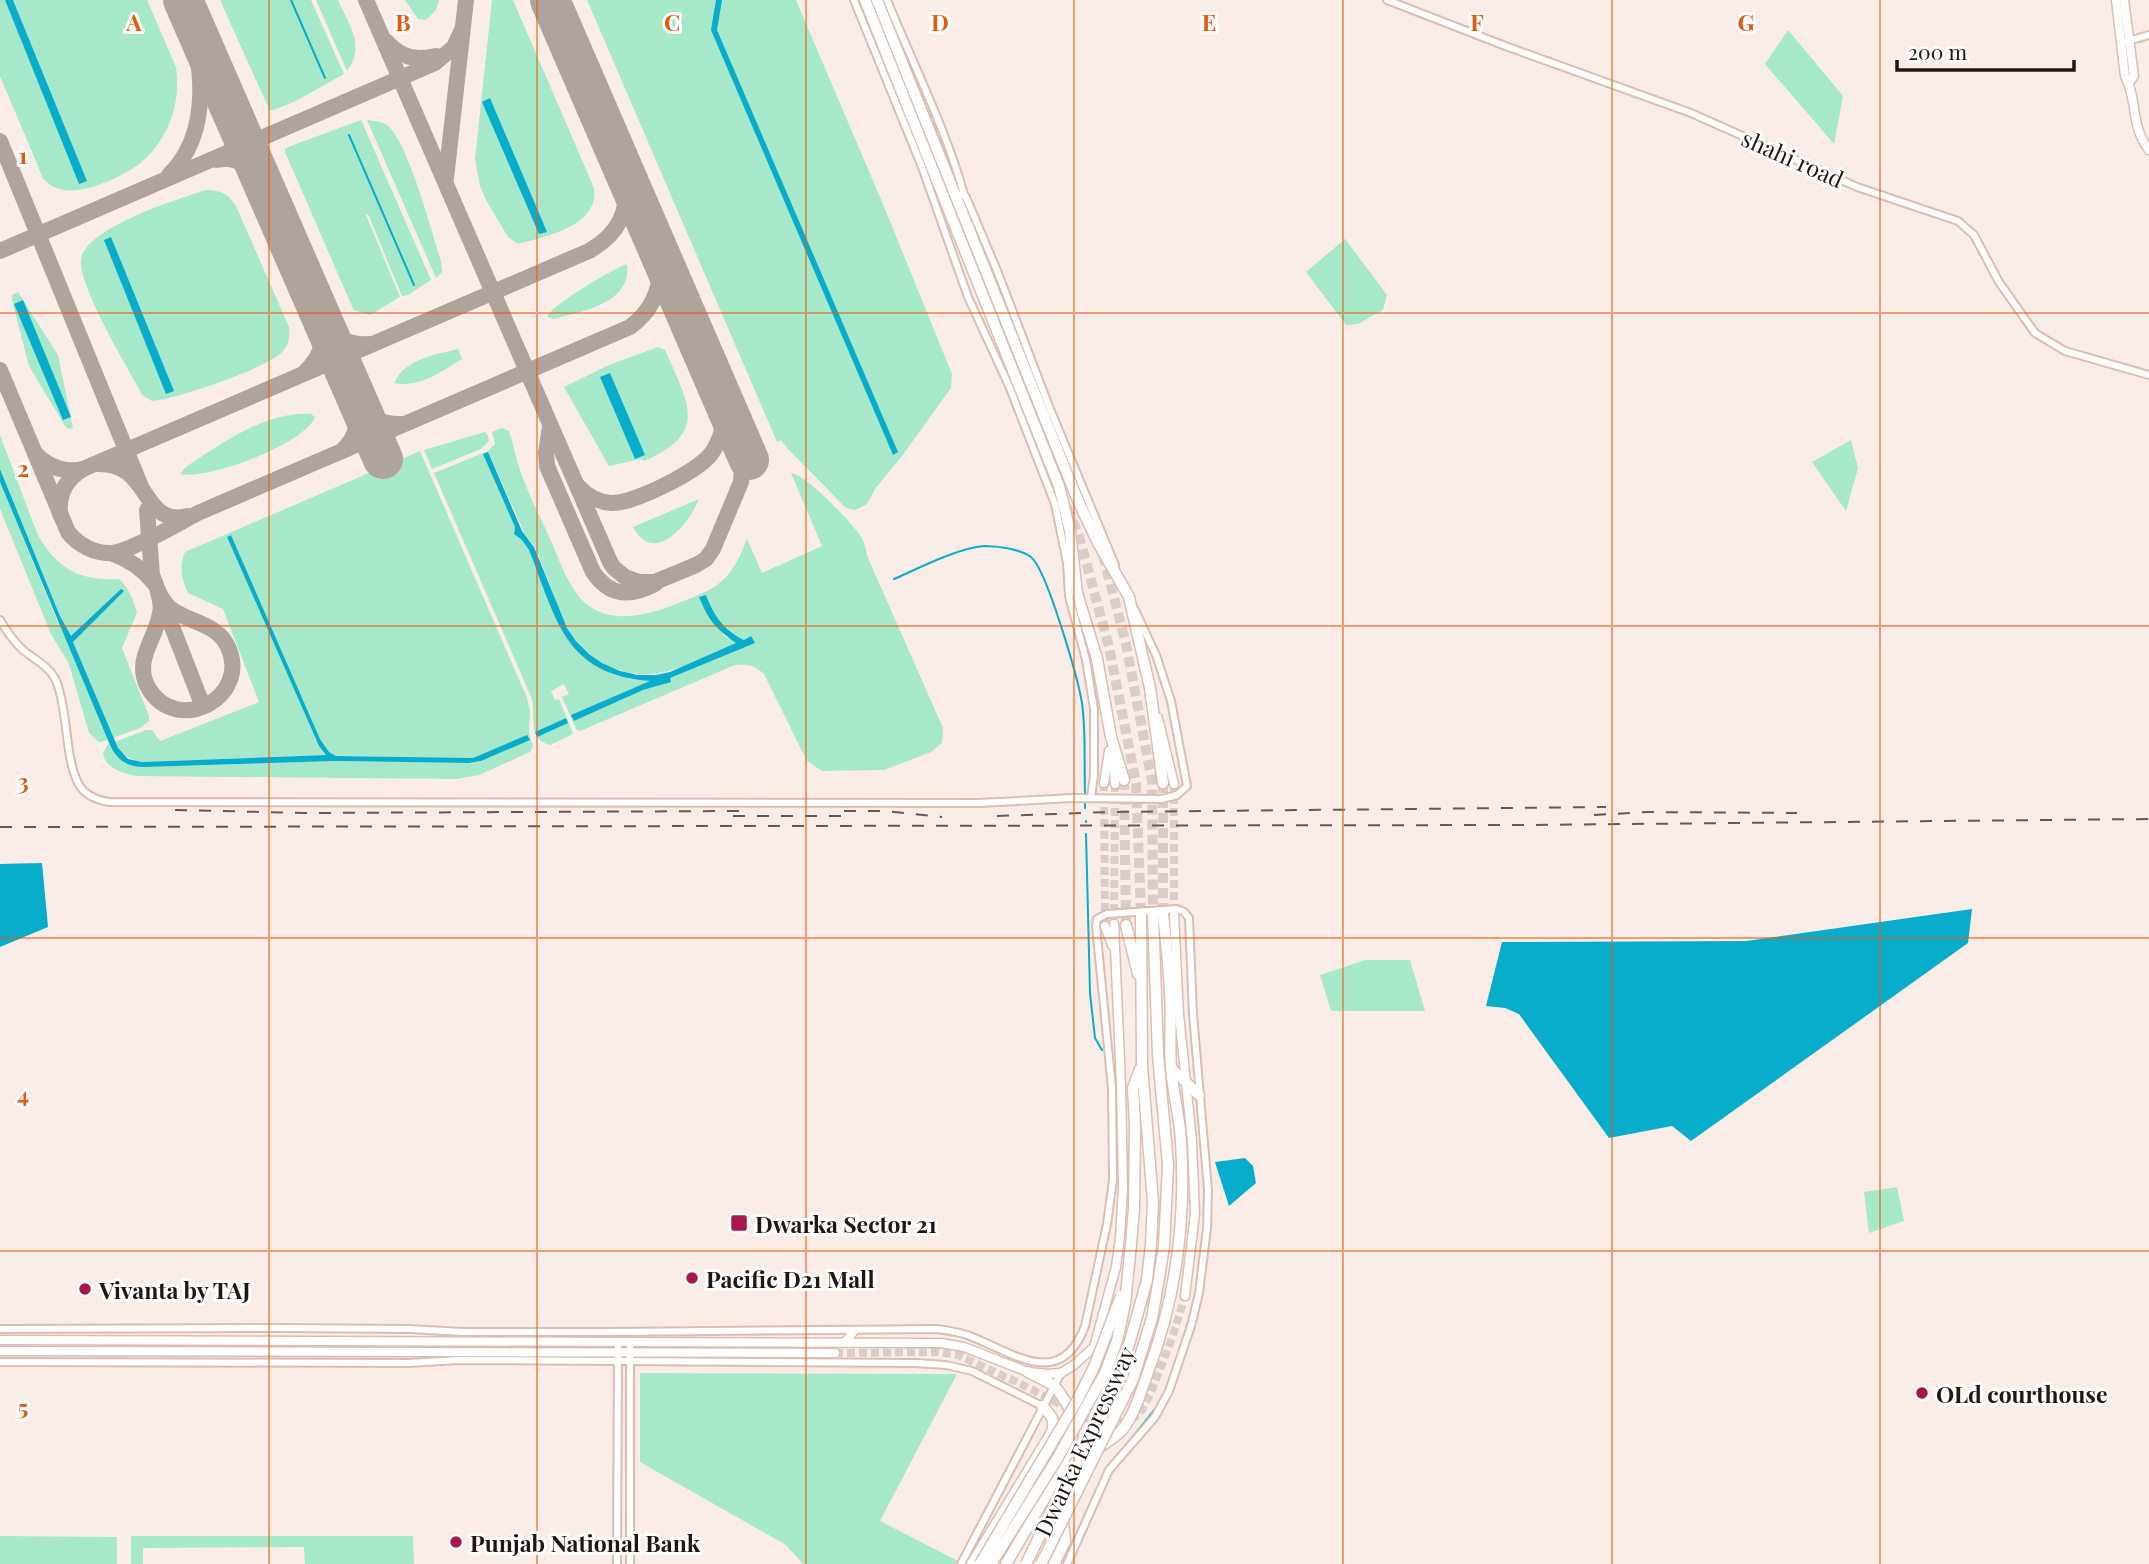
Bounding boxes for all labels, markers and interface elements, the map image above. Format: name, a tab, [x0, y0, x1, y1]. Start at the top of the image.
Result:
text: A	[125, 6, 142, 37]
text: B	[395, 6, 411, 37]
text: C	[664, 6, 680, 37]
text: D	[931, 6, 949, 37]
text: E	[1202, 6, 1216, 37]
text: F	[1470, 6, 1484, 37]
text: G	[1738, 6, 1755, 37]
scale bar	[1897, 28, 2074, 72]
text: 200 m	[1908, 37, 1967, 65]
street label: shahi road	[1737, 122, 1849, 194]
text: 1	[19, 139, 28, 170]
text: 2	[17, 452, 29, 483]
text: 3	[17, 765, 29, 796]
text: 4	[17, 1078, 29, 1109]
place label: Dwarka Sector 21	[755, 1208, 937, 1239]
marker: Dwarka Sector 21	[729, 1213, 749, 1233]
place label: Pacific D21 Mall	[706, 1263, 875, 1294]
marker: Pacific D21 Mall	[684, 1270, 700, 1286]
place label: Vivanta by TAJ	[98, 1274, 251, 1305]
marker: Vivanta by TAJ	[77, 1281, 93, 1297]
street label: Dwarka Expressway	[1026, 1341, 1142, 1541]
place label: OLd courthouse	[1936, 1378, 2108, 1409]
marker: OLd courthouse	[1914, 1385, 1930, 1401]
text: 5	[18, 1391, 28, 1422]
place label: Punjab National Bank	[470, 1527, 701, 1558]
marker: Punjab National Bank	[448, 1534, 464, 1550]

